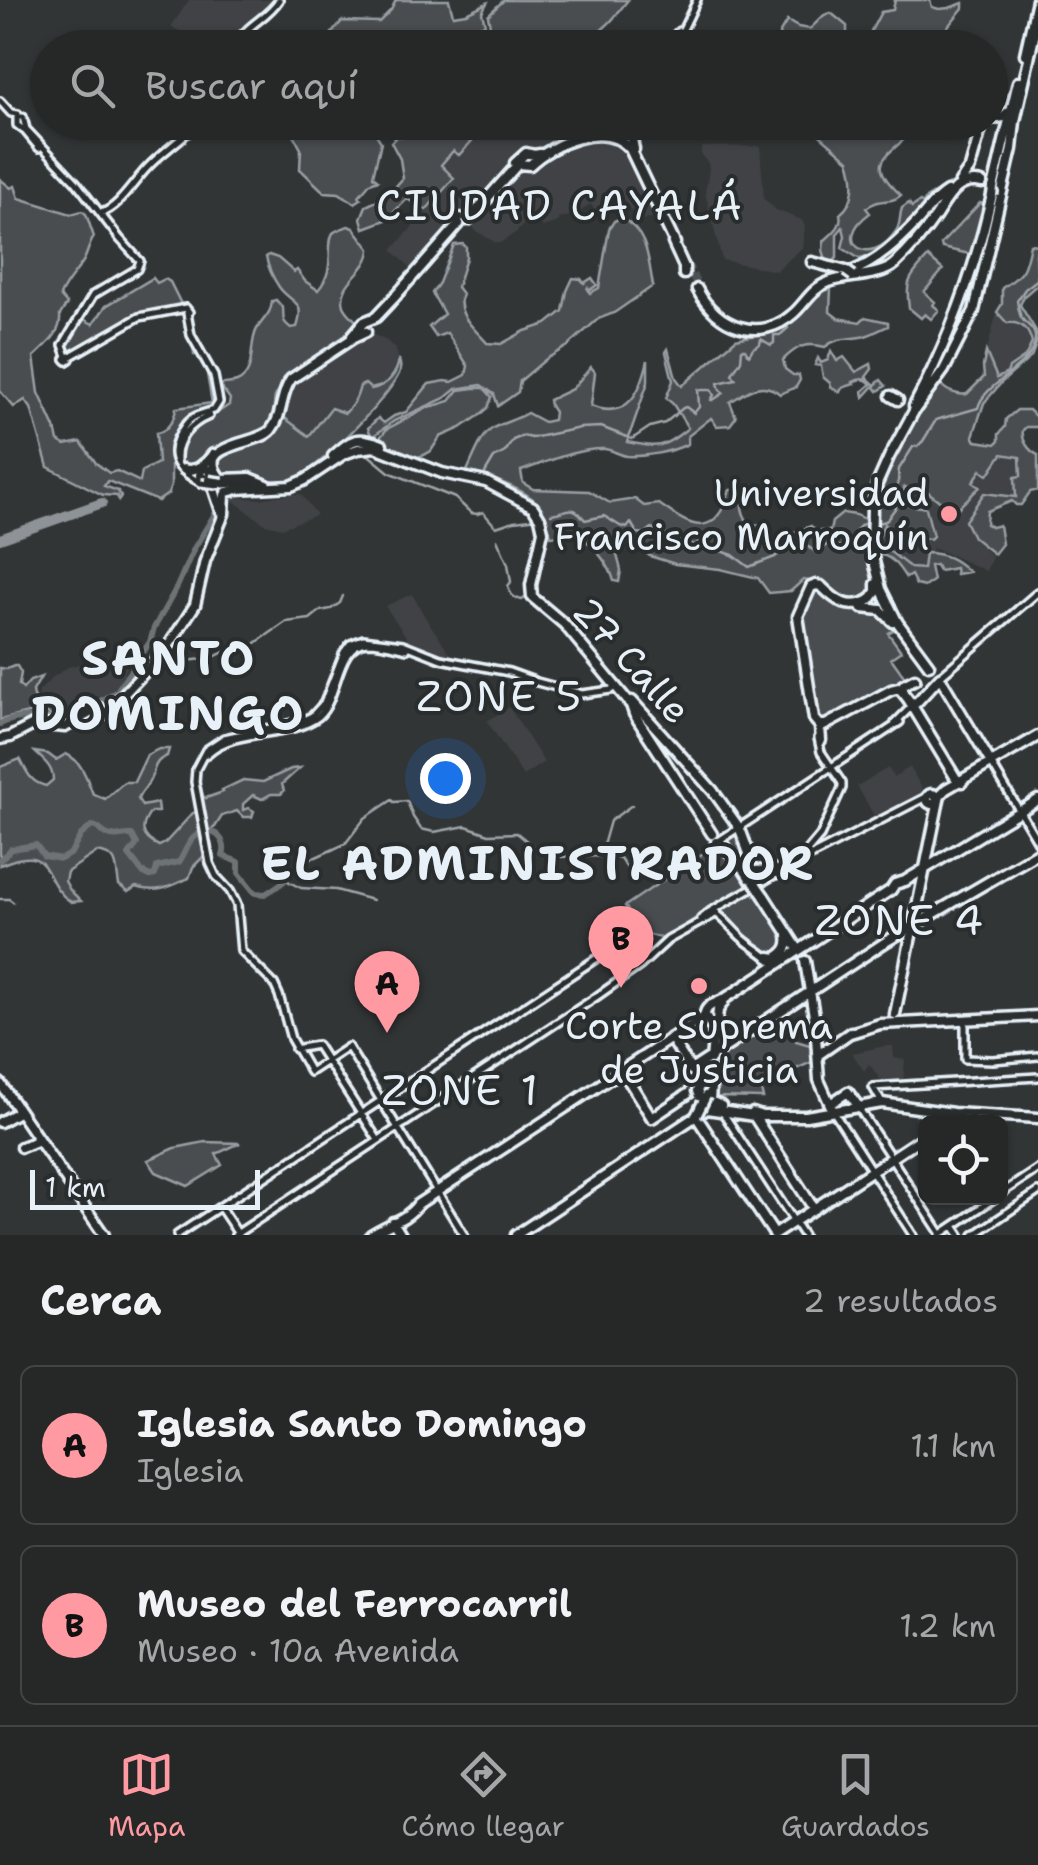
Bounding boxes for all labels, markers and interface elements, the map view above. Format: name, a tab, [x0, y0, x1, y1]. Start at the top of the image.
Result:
search box	[30, 30, 1008, 140]
icon: search	[65, 58, 120, 113]
text: Buscar aquí	[145, 60, 358, 111]
district label: CIUDAD CAYALÁ	[376, 177, 744, 233]
place label: Universidad Francisco Marroquín	[554, 467, 929, 562]
marker: Universidad Francisco Marroquín	[938, 503, 960, 525]
street label: 27 Calle	[562, 586, 702, 734]
district label: SANTO DOMINGO	[32, 626, 306, 745]
district label: ZONE 5	[416, 668, 584, 724]
your location	[420, 753, 471, 804]
district label: EL ADMINISTRADOR	[260, 831, 816, 895]
district label: ZONE 4	[814, 892, 986, 948]
pin: B	[588, 906, 654, 988]
pin: A	[354, 950, 420, 1033]
marker: Corte Suprema de Justicia	[688, 975, 710, 997]
place label: Corte Suprema de Justicia	[565, 1000, 833, 1095]
district label: ZONE 1	[381, 1062, 541, 1118]
map controls	[918, 1115, 1008, 1205]
button: locate	[918, 1115, 1008, 1205]
scale bar	[30, 1165, 260, 1210]
text: 1 km	[45, 1168, 106, 1206]
text: Cerca	[40, 1272, 161, 1328]
text: 2 resultados	[803, 1279, 998, 1322]
text: Iglesia Santo Domingo	[137, 1398, 587, 1449]
text: A	[62, 1424, 87, 1467]
text: 1.1 km	[910, 1424, 996, 1467]
text: Iglesia	[137, 1449, 243, 1492]
text: Museo del Ferrocarril	[137, 1578, 572, 1629]
text: B	[65, 1604, 84, 1647]
text: 1.2 km	[899, 1604, 996, 1647]
text: Museo · 10a Avenida	[137, 1629, 459, 1672]
tab: Mapa	[108, 1747, 185, 1845]
tab: Cómo llegar	[402, 1747, 565, 1845]
tab: Guardados	[781, 1747, 930, 1845]

